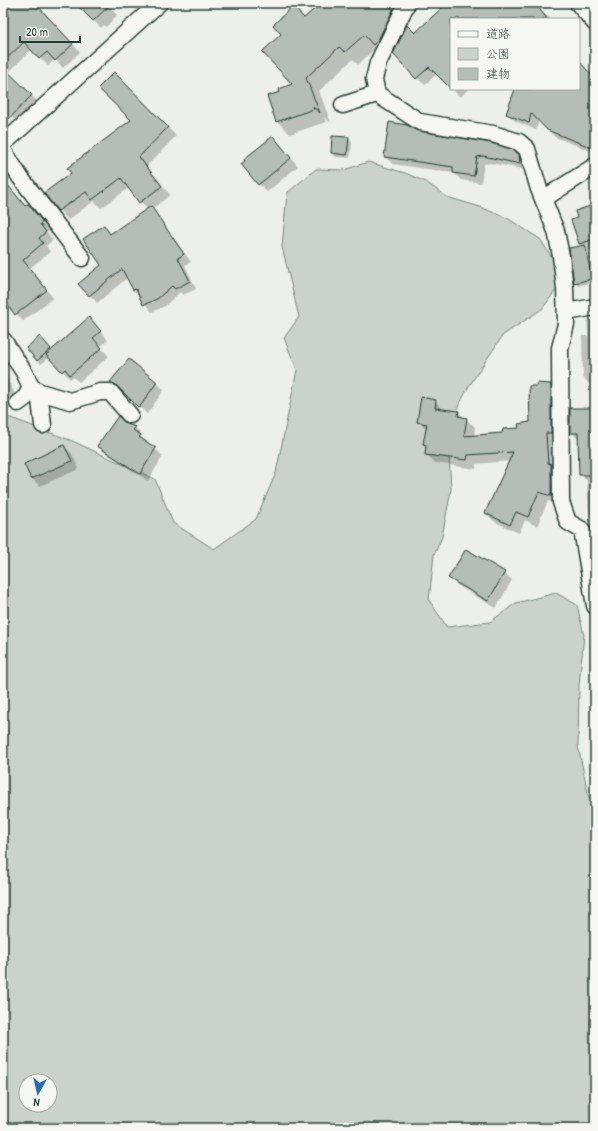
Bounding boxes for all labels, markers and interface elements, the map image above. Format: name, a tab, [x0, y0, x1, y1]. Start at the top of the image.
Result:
scale bar	[20, 18, 80, 44]
legend	[450, 18, 580, 90]
text: 20 m	[26, 23, 48, 40]
text: 道路	[486, 25, 510, 42]
text: 公園	[486, 45, 510, 62]
text: 建物	[486, 65, 510, 82]
north arrow	[18, 1073, 58, 1113]
text: N	[33, 1096, 40, 1110]

